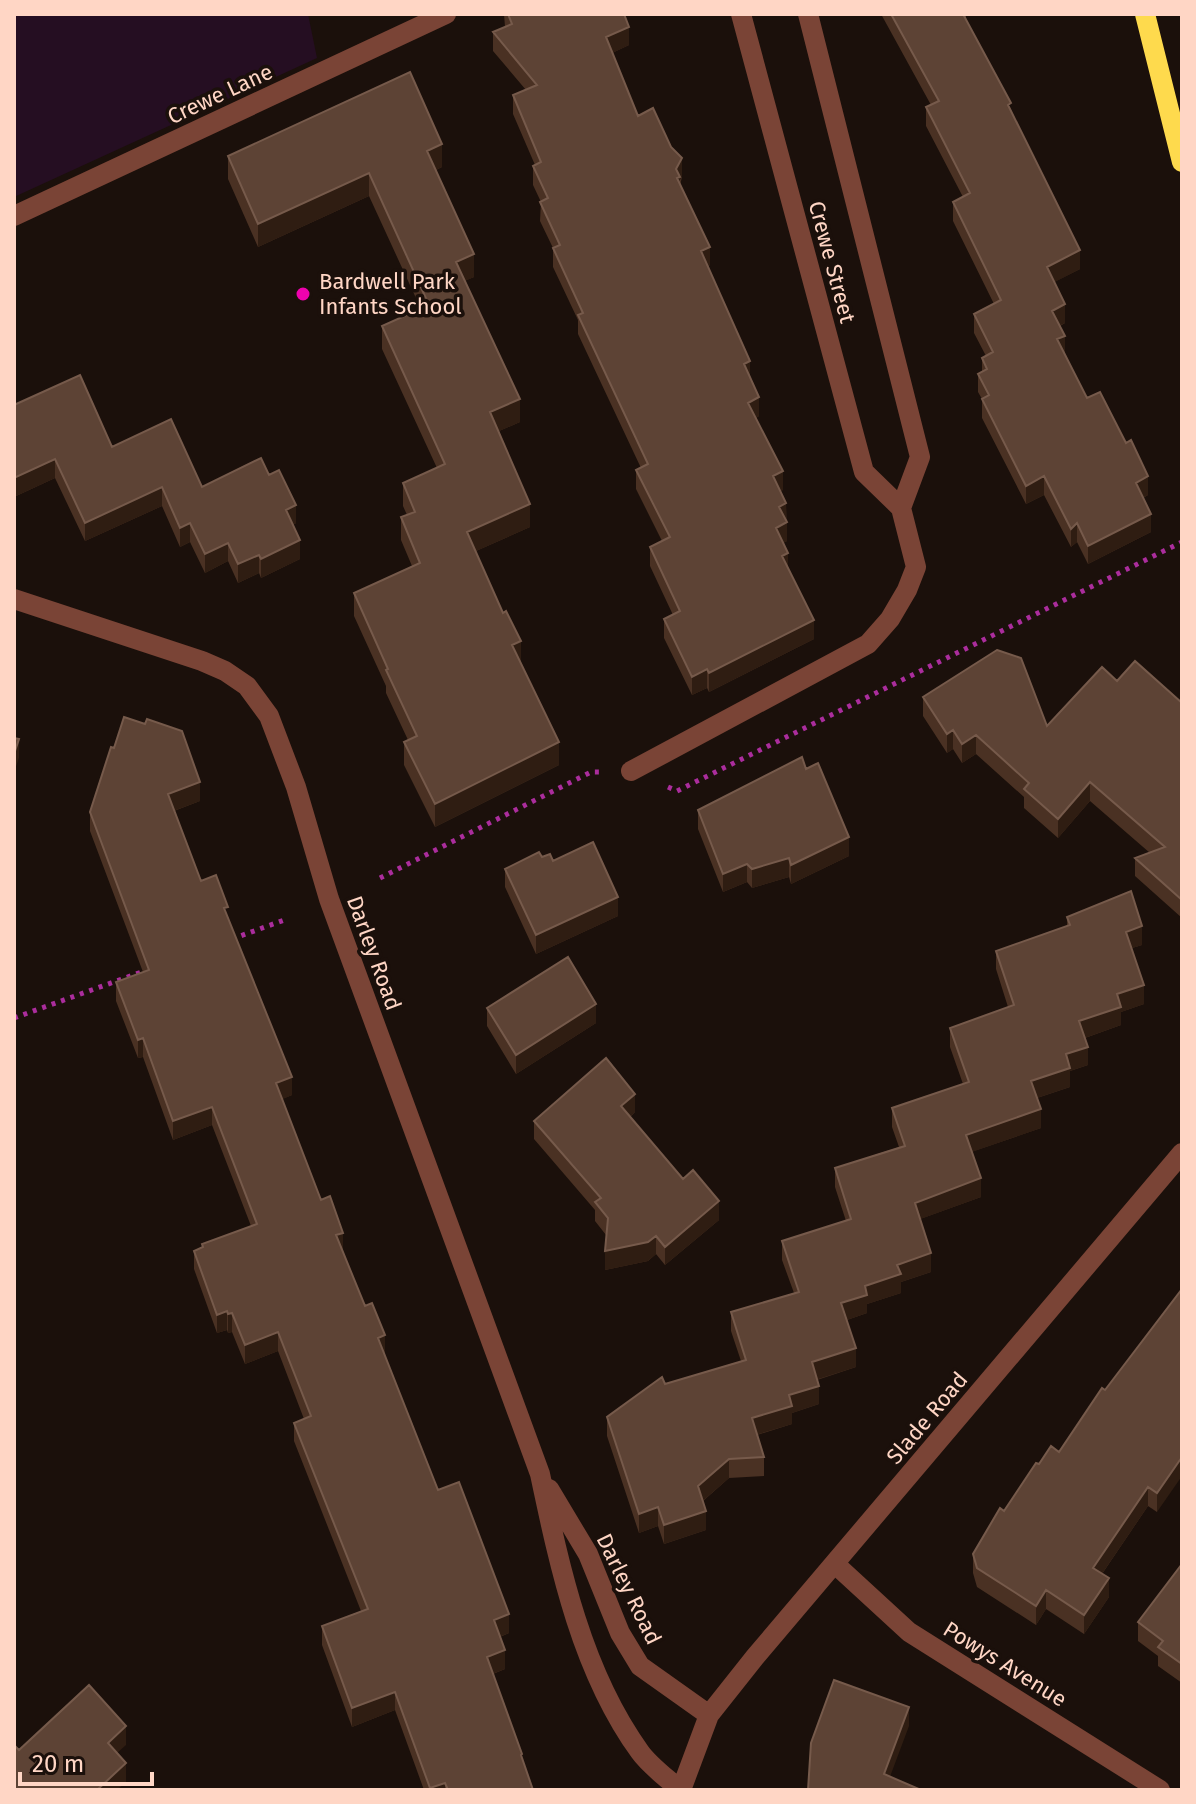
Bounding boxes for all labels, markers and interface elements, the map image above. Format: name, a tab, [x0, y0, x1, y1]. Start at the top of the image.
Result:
street label: Crewe Lane	[163, 58, 277, 130]
street label: Crewe Street	[803, 198, 861, 326]
place label: Bardwell Park Infants School	[319, 268, 462, 320]
marker: Bardwell Park Infants School	[294, 285, 312, 303]
street label: Darley Road	[341, 892, 407, 1014]
street label: Slade Road	[881, 1366, 973, 1470]
street label: Darley Road	[591, 1529, 667, 1649]
street label: Powys Avenue	[938, 1615, 1072, 1713]
scale bar	[20, 1736, 152, 1786]
text: 20 m	[32, 1750, 84, 1778]

